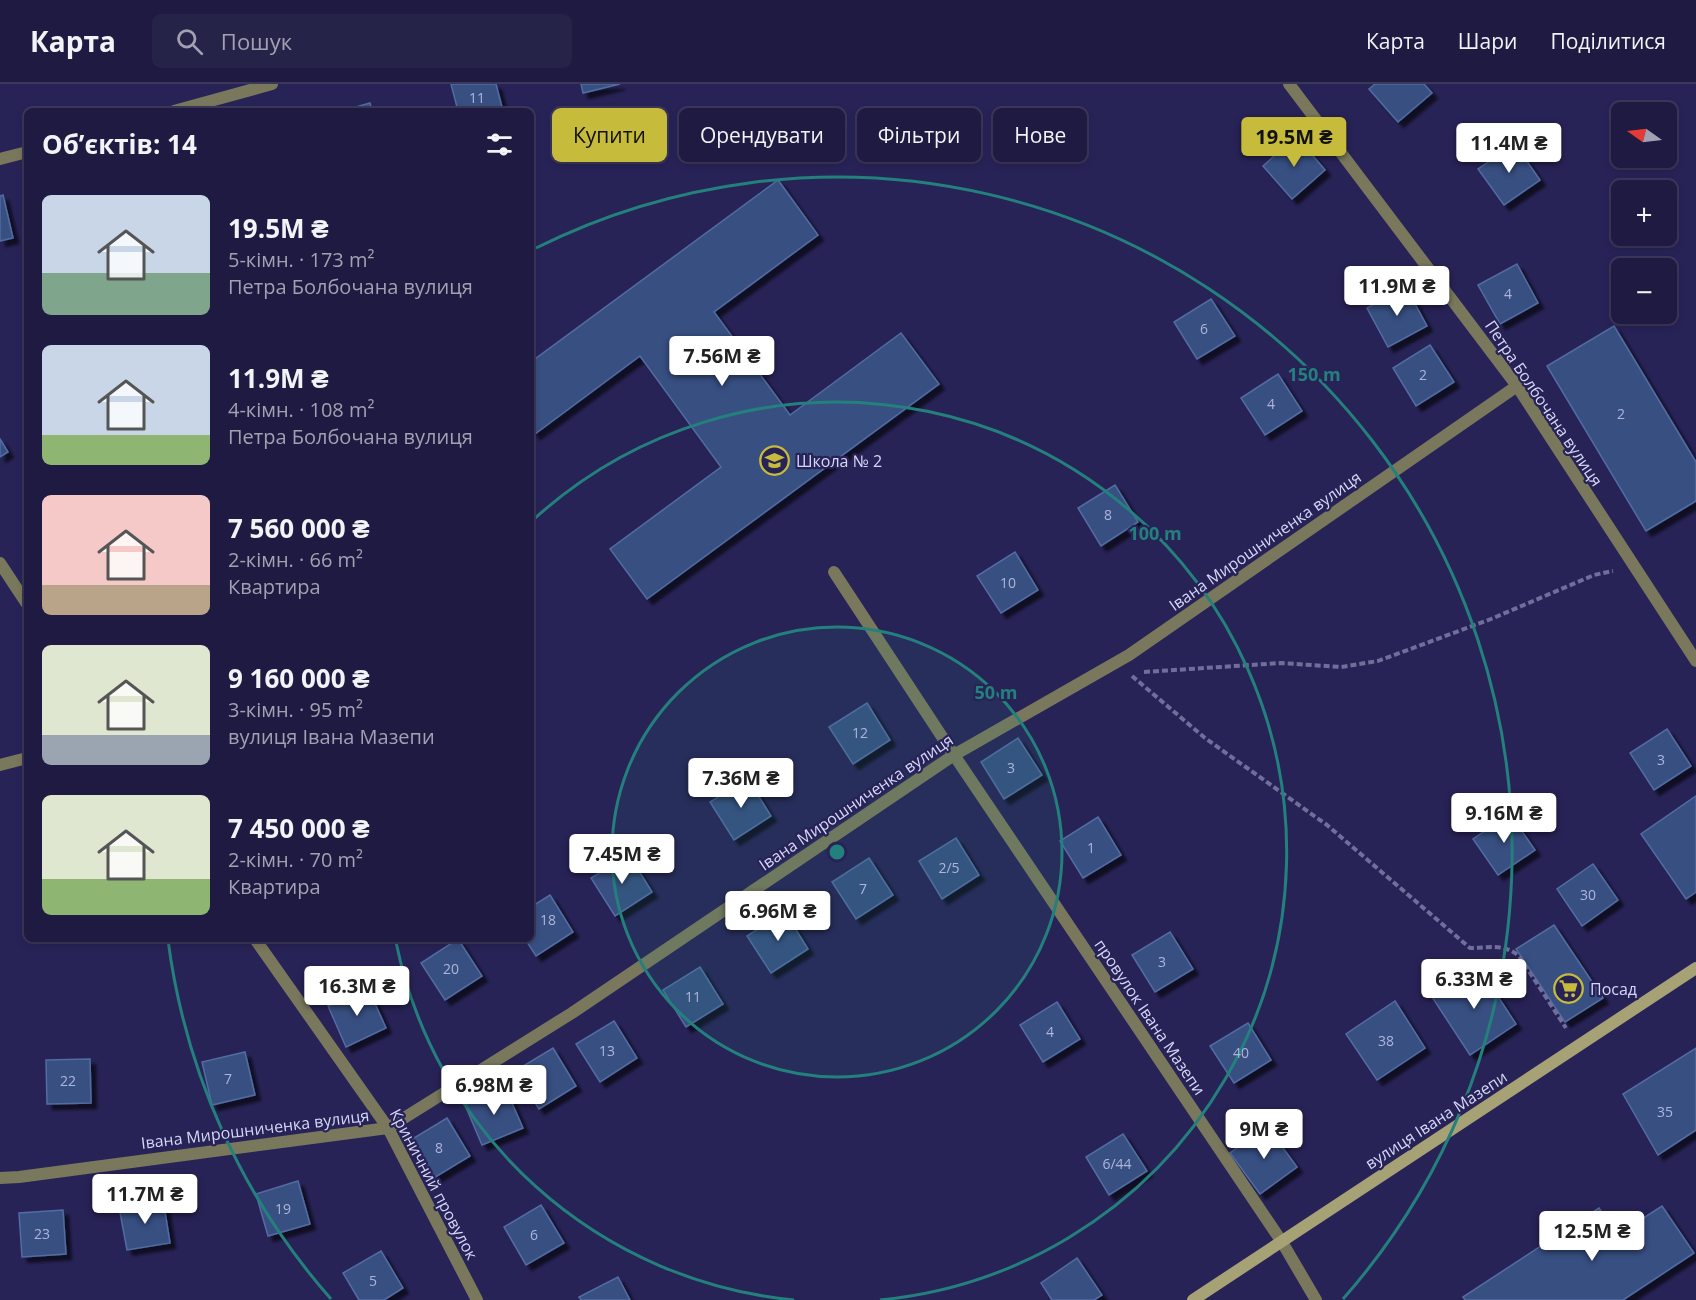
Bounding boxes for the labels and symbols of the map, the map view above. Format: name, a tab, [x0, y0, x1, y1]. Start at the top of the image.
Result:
house number: 11	[469, 88, 485, 107]
north arrow	[1611, 102, 1677, 168]
pin: 19.5M ₴	[1239, 117, 1349, 168]
pin: 11.4M ₴	[1454, 123, 1564, 174]
pin: 11.9M ₴	[1342, 266, 1452, 317]
house number: 4	[1504, 284, 1512, 303]
street label: Петра Болбочана вулиця	[1480, 316, 1608, 490]
house number: 6	[1200, 319, 1208, 338]
pin: 7.56M ₴	[667, 336, 777, 387]
text: 150 m	[1287, 362, 1341, 386]
house number: 2	[1419, 365, 1427, 384]
house number: 4	[1267, 394, 1275, 413]
house number: 2	[1617, 404, 1625, 423]
school or university icon: Школа № 2	[759, 445, 791, 477]
place label: Школа № 2	[796, 450, 882, 472]
street label: Івана Мирошниченка вулиця	[1165, 466, 1365, 616]
house number: 8	[1104, 505, 1112, 524]
text: 100 m	[1128, 521, 1182, 545]
house number: 10	[1000, 573, 1016, 592]
text: 50 m	[975, 680, 1017, 704]
house number: 12	[852, 723, 868, 742]
street label: Івана Мирошниченка вулиця	[755, 729, 957, 875]
house number: 3	[1657, 750, 1665, 769]
pin: 7.36M ₴	[686, 758, 796, 809]
house number: 3	[1007, 758, 1015, 777]
pin: 9.16M ₴	[1449, 793, 1559, 844]
pin: 7.45M ₴	[567, 834, 677, 885]
house number: 1	[1087, 838, 1095, 857]
centre of rings	[827, 842, 847, 862]
house number: 2/5	[938, 858, 960, 877]
house number: 7	[859, 879, 867, 898]
house number: 30	[1580, 885, 1596, 904]
pin: 6.96M ₴	[723, 891, 833, 942]
house number: 18	[540, 910, 556, 929]
street label: провулок Івана Мазепи	[1090, 935, 1210, 1099]
house number: 3	[1158, 952, 1166, 971]
house number: 20	[443, 959, 459, 978]
pin: 6.33M ₴	[1419, 959, 1529, 1010]
pin: 16.3M ₴	[302, 966, 412, 1017]
supermarket icon: Посад	[1553, 973, 1585, 1005]
place label: Посад	[1590, 978, 1637, 1000]
house number: 11	[685, 987, 701, 1006]
house number: 4	[1046, 1022, 1054, 1041]
house number: 38	[1378, 1031, 1394, 1050]
house number: 13	[599, 1041, 615, 1060]
house number: 40	[1233, 1043, 1249, 1062]
pin: 6.98M ₴	[439, 1065, 549, 1116]
street label: вулиця Івана Мазепи	[1361, 1066, 1511, 1174]
house number: 7	[224, 1069, 232, 1088]
house number: 22	[60, 1071, 76, 1090]
house number: 35	[1657, 1102, 1673, 1121]
street label: Івана Мирошниченка вулиця	[140, 1104, 370, 1154]
street label: Криничний провулок	[385, 1105, 483, 1264]
pin: 9M ₴	[1228, 1109, 1300, 1160]
house number: 8	[435, 1138, 443, 1157]
house number: 6/44	[1102, 1154, 1132, 1173]
pin: 11.7M ₴	[90, 1174, 200, 1225]
house number: 19	[275, 1199, 291, 1218]
pin: 12.5M ₴	[1537, 1211, 1647, 1262]
house number: 23	[34, 1224, 50, 1243]
house number: 6	[530, 1225, 538, 1244]
house number: 5	[369, 1271, 377, 1290]

